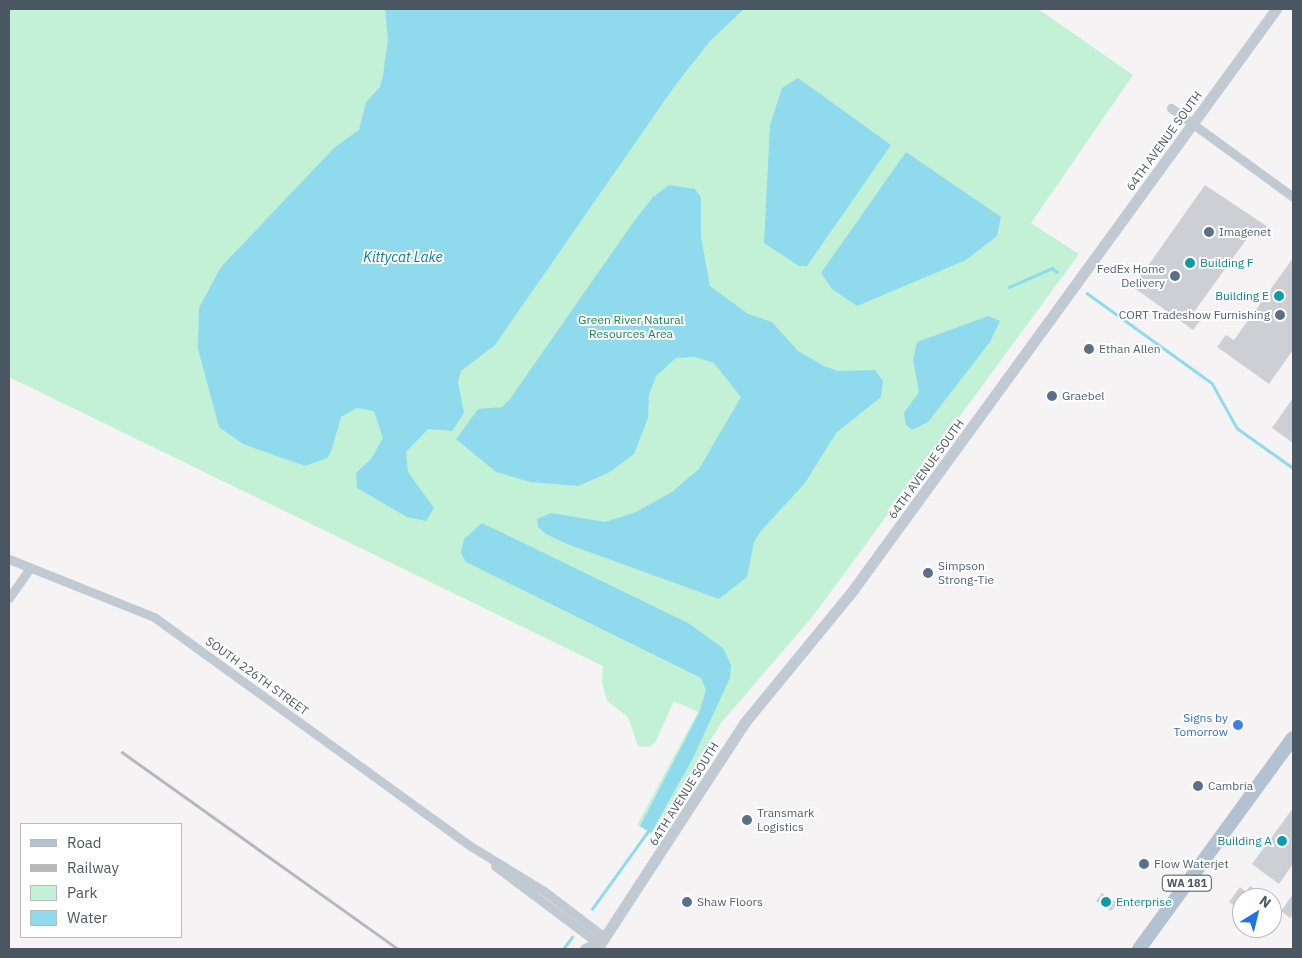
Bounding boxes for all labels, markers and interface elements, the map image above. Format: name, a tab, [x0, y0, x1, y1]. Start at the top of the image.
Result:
street label: 64TH AVENUE SOUTH	[1123, 88, 1205, 194]
place label: Imagenet	[1219, 225, 1271, 239]
marker: Imagenet	[1203, 226, 1215, 238]
water label: Kittycat Lake	[363, 249, 443, 265]
place label: Building F	[1200, 256, 1254, 270]
marker: Building F	[1184, 257, 1196, 269]
place label: FedEx Home Delivery	[1097, 262, 1165, 290]
marker: FedEx Home Delivery	[1169, 270, 1181, 282]
place label: Building E	[1215, 289, 1269, 303]
marker: Building E	[1273, 290, 1285, 302]
place label: CORT Tradeshow Furnishing	[1119, 308, 1270, 322]
marker: CORT Tradeshow Furnishing	[1274, 309, 1286, 321]
park label: Green River Natural Resources Area	[578, 313, 684, 341]
place label: Ethan Allen	[1099, 342, 1161, 356]
marker: Ethan Allen	[1083, 343, 1095, 355]
place label: Graebel	[1062, 389, 1105, 403]
marker: Graebel	[1046, 390, 1058, 402]
street label: 64TH AVENUE SOUTH	[885, 416, 967, 522]
place label: Simpson Strong-Tie	[938, 559, 994, 587]
marker: Simpson Strong-Tie	[922, 567, 934, 579]
street label: SOUTH 226TH STREET	[203, 634, 311, 718]
place label: Signs by Tomorrow	[1173, 711, 1228, 739]
marker: Signs by Tomorrow	[1232, 719, 1244, 731]
street label: 64TH AVENUE SOUTH	[646, 740, 722, 848]
place label: Cambria	[1208, 779, 1253, 793]
marker: Cambria	[1192, 780, 1204, 792]
place label: Transmark Logistics	[757, 806, 814, 834]
marker: Transmark Logistics	[741, 814, 753, 826]
legend	[20, 823, 182, 938]
text: Road	[67, 833, 102, 852]
place label: Building A	[1217, 834, 1272, 848]
marker: Building A	[1276, 835, 1288, 847]
place label: Flow Waterjet	[1154, 857, 1229, 871]
text: Railway	[67, 858, 119, 877]
marker: Flow Waterjet	[1138, 858, 1150, 870]
road number: WA 181	[1161, 874, 1213, 891]
text: Park	[67, 883, 97, 902]
north arrow	[1232, 888, 1282, 938]
text: N	[1256, 891, 1275, 912]
place label: Shaw Floors	[697, 895, 763, 909]
place label: Enterprise	[1116, 895, 1172, 909]
marker: Shaw Floors	[681, 896, 693, 908]
marker: Enterprise	[1100, 896, 1112, 908]
text: Water	[67, 908, 107, 927]

